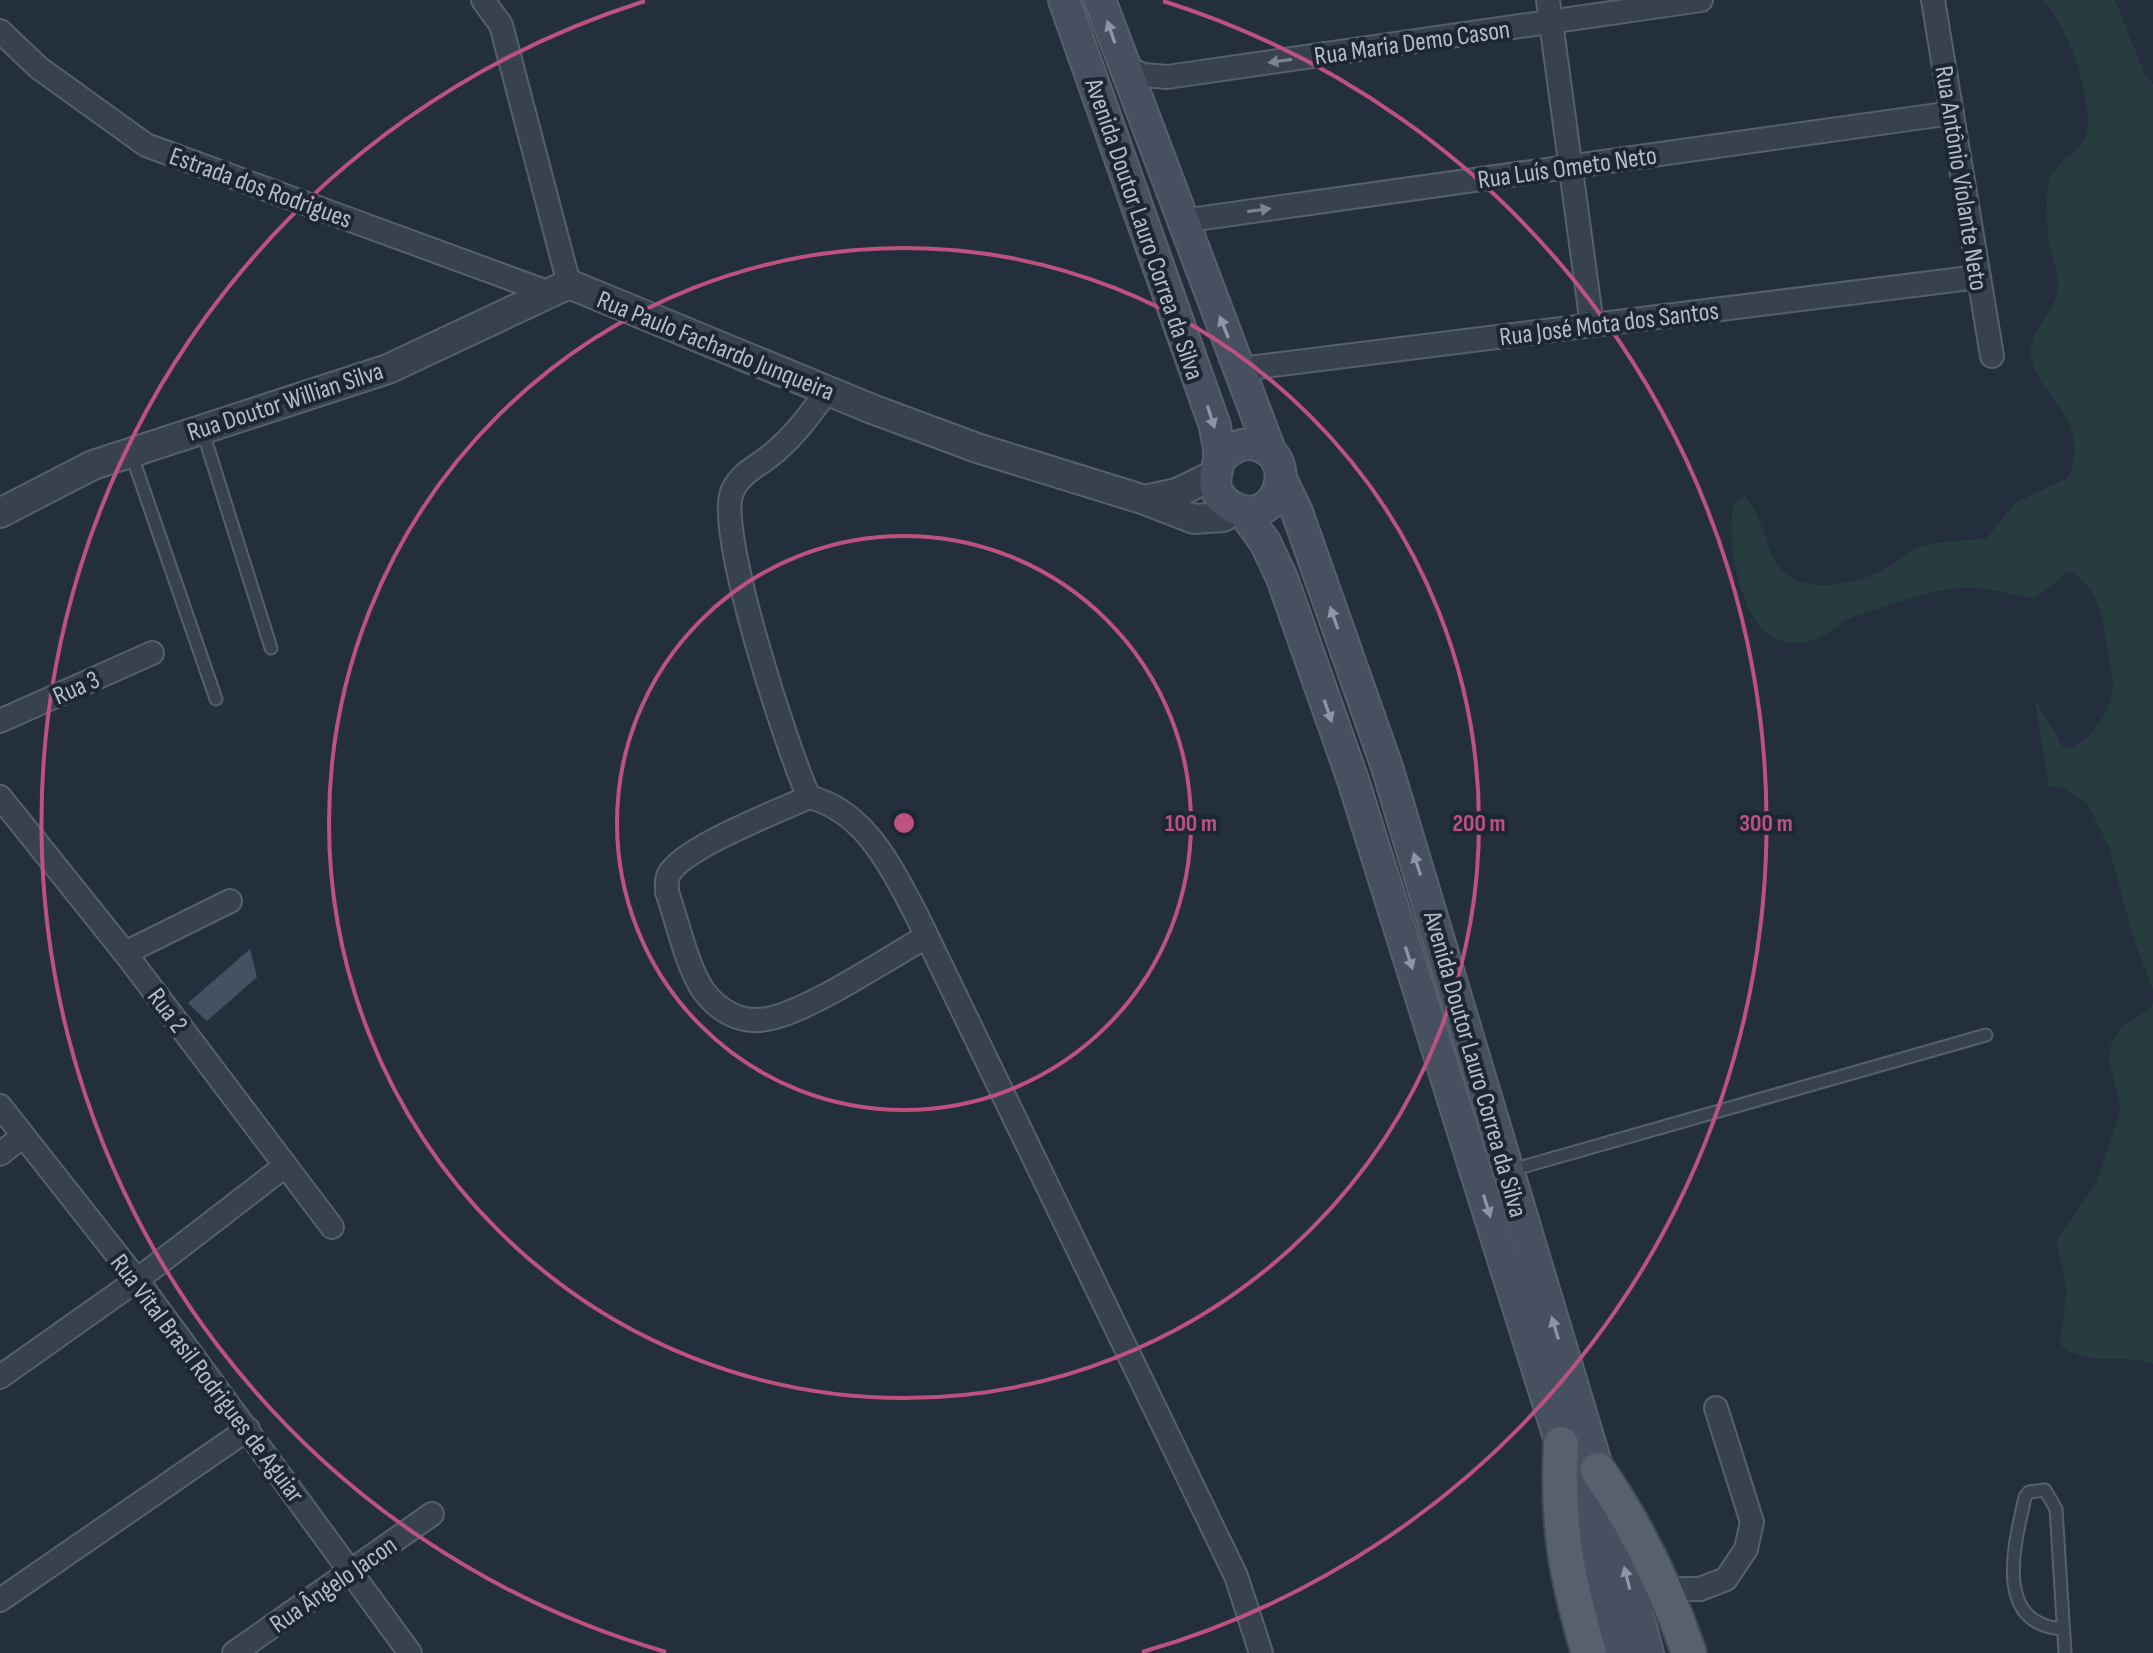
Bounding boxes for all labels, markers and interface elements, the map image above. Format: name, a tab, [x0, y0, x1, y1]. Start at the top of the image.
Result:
street label: Rua Maria Demo Cason	[1312, 14, 1512, 73]
one-way arrow	[1104, 20, 1116, 44]
one-way arrow	[1267, 55, 1292, 68]
street label: Rua Antônio Violante Neto	[1927, 64, 1994, 293]
street label: Avenida Doutor Lauro Correa da Silva	[1077, 74, 1210, 384]
street label: Estrada dos Rodrigues	[165, 141, 356, 236]
street label: Rua Luís Ometo Neto	[1476, 141, 1659, 196]
one-way arrow	[1247, 203, 1272, 216]
street label: Rua Paulo Fachardo Junqueira	[592, 285, 839, 408]
street label: Rua José Mota dos Santos	[1498, 296, 1721, 353]
one-way arrow	[1217, 315, 1230, 339]
street label: Rua Doutor Willian Silva	[184, 356, 387, 449]
one-way arrow	[1205, 405, 1218, 429]
one-way arrow	[1328, 606, 1340, 630]
street label: Rua 3	[48, 664, 105, 712]
one-way arrow	[1323, 699, 1335, 723]
centre of rings	[890, 809, 918, 837]
text: 100 m	[1165, 809, 1217, 838]
text: 200 m	[1452, 809, 1506, 838]
text: 300 m	[1739, 809, 1793, 838]
one-way arrow	[1410, 852, 1423, 876]
street label: Avenida Doutor Lauro Correa da Silva	[1416, 907, 1533, 1221]
one-way arrow	[1403, 946, 1416, 970]
street label: Rua 2	[140, 983, 194, 1039]
one-way arrow	[1481, 1194, 1494, 1218]
street label: Rua Vital Brasil Rodrigues de Aguiar	[103, 1248, 311, 1510]
one-way arrow	[1548, 1316, 1561, 1340]
street label: Rua Ângelo Jacon	[264, 1530, 403, 1640]
one-way arrow	[1620, 1565, 1633, 1590]

